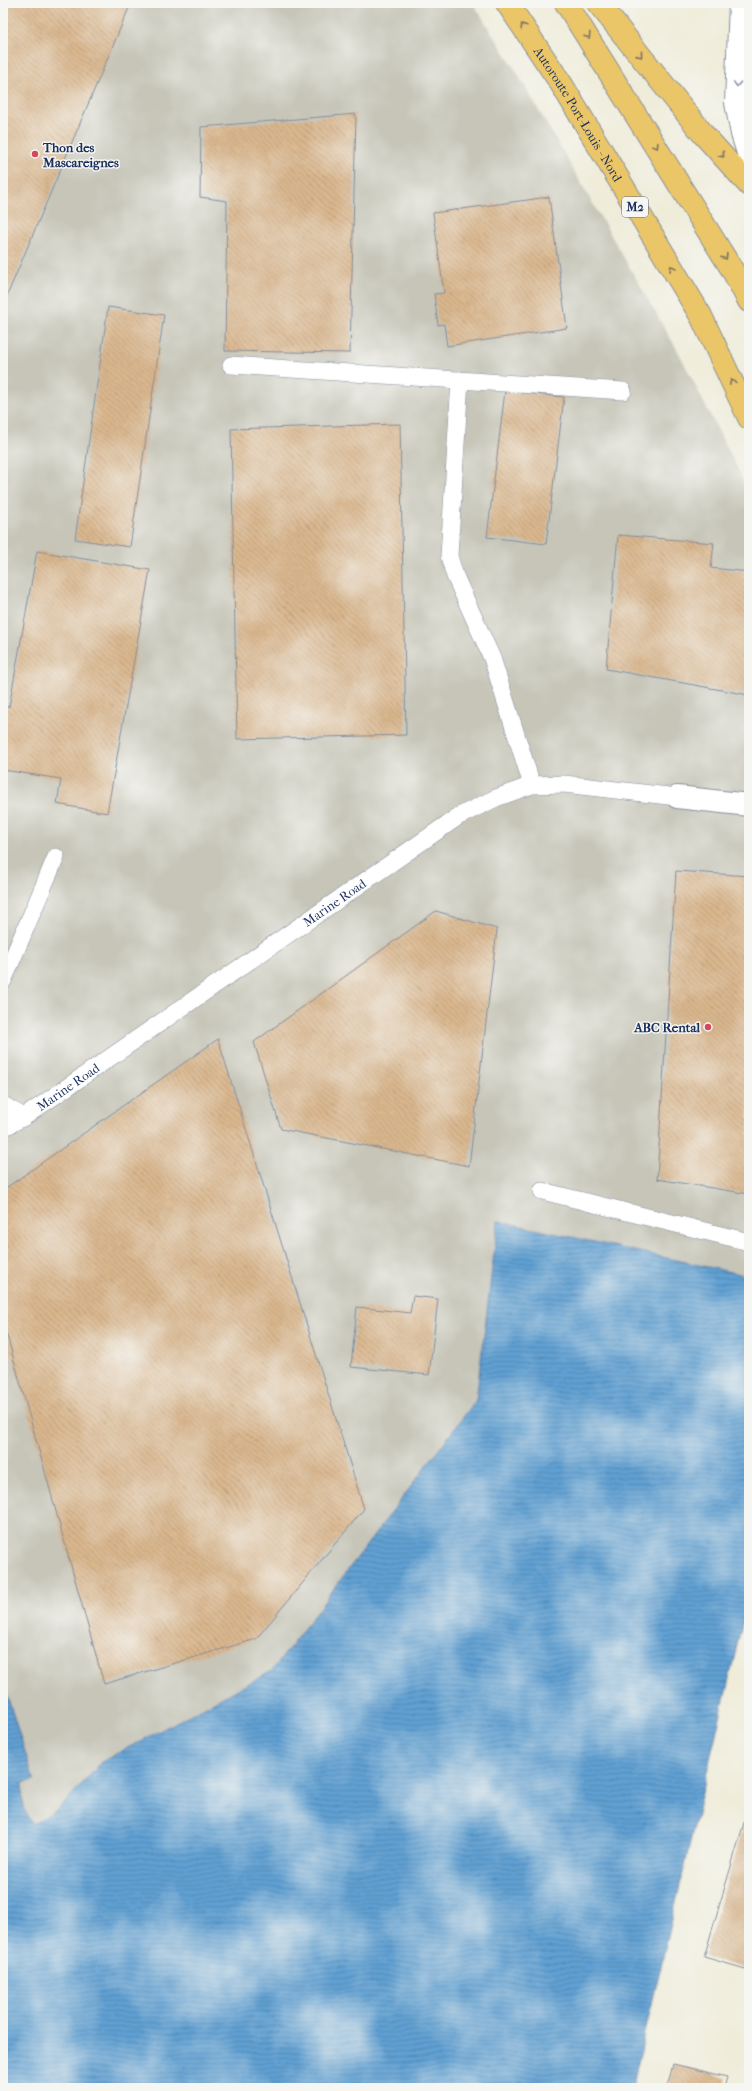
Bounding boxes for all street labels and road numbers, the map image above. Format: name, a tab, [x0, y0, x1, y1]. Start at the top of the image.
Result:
street label: Autoroute Port-Louis - Nord	[530, 43, 626, 185]
road number: M2	[622, 197, 648, 217]
street label: Marine Road	[300, 875, 369, 929]
street label: Marine Road	[34, 1059, 103, 1114]

